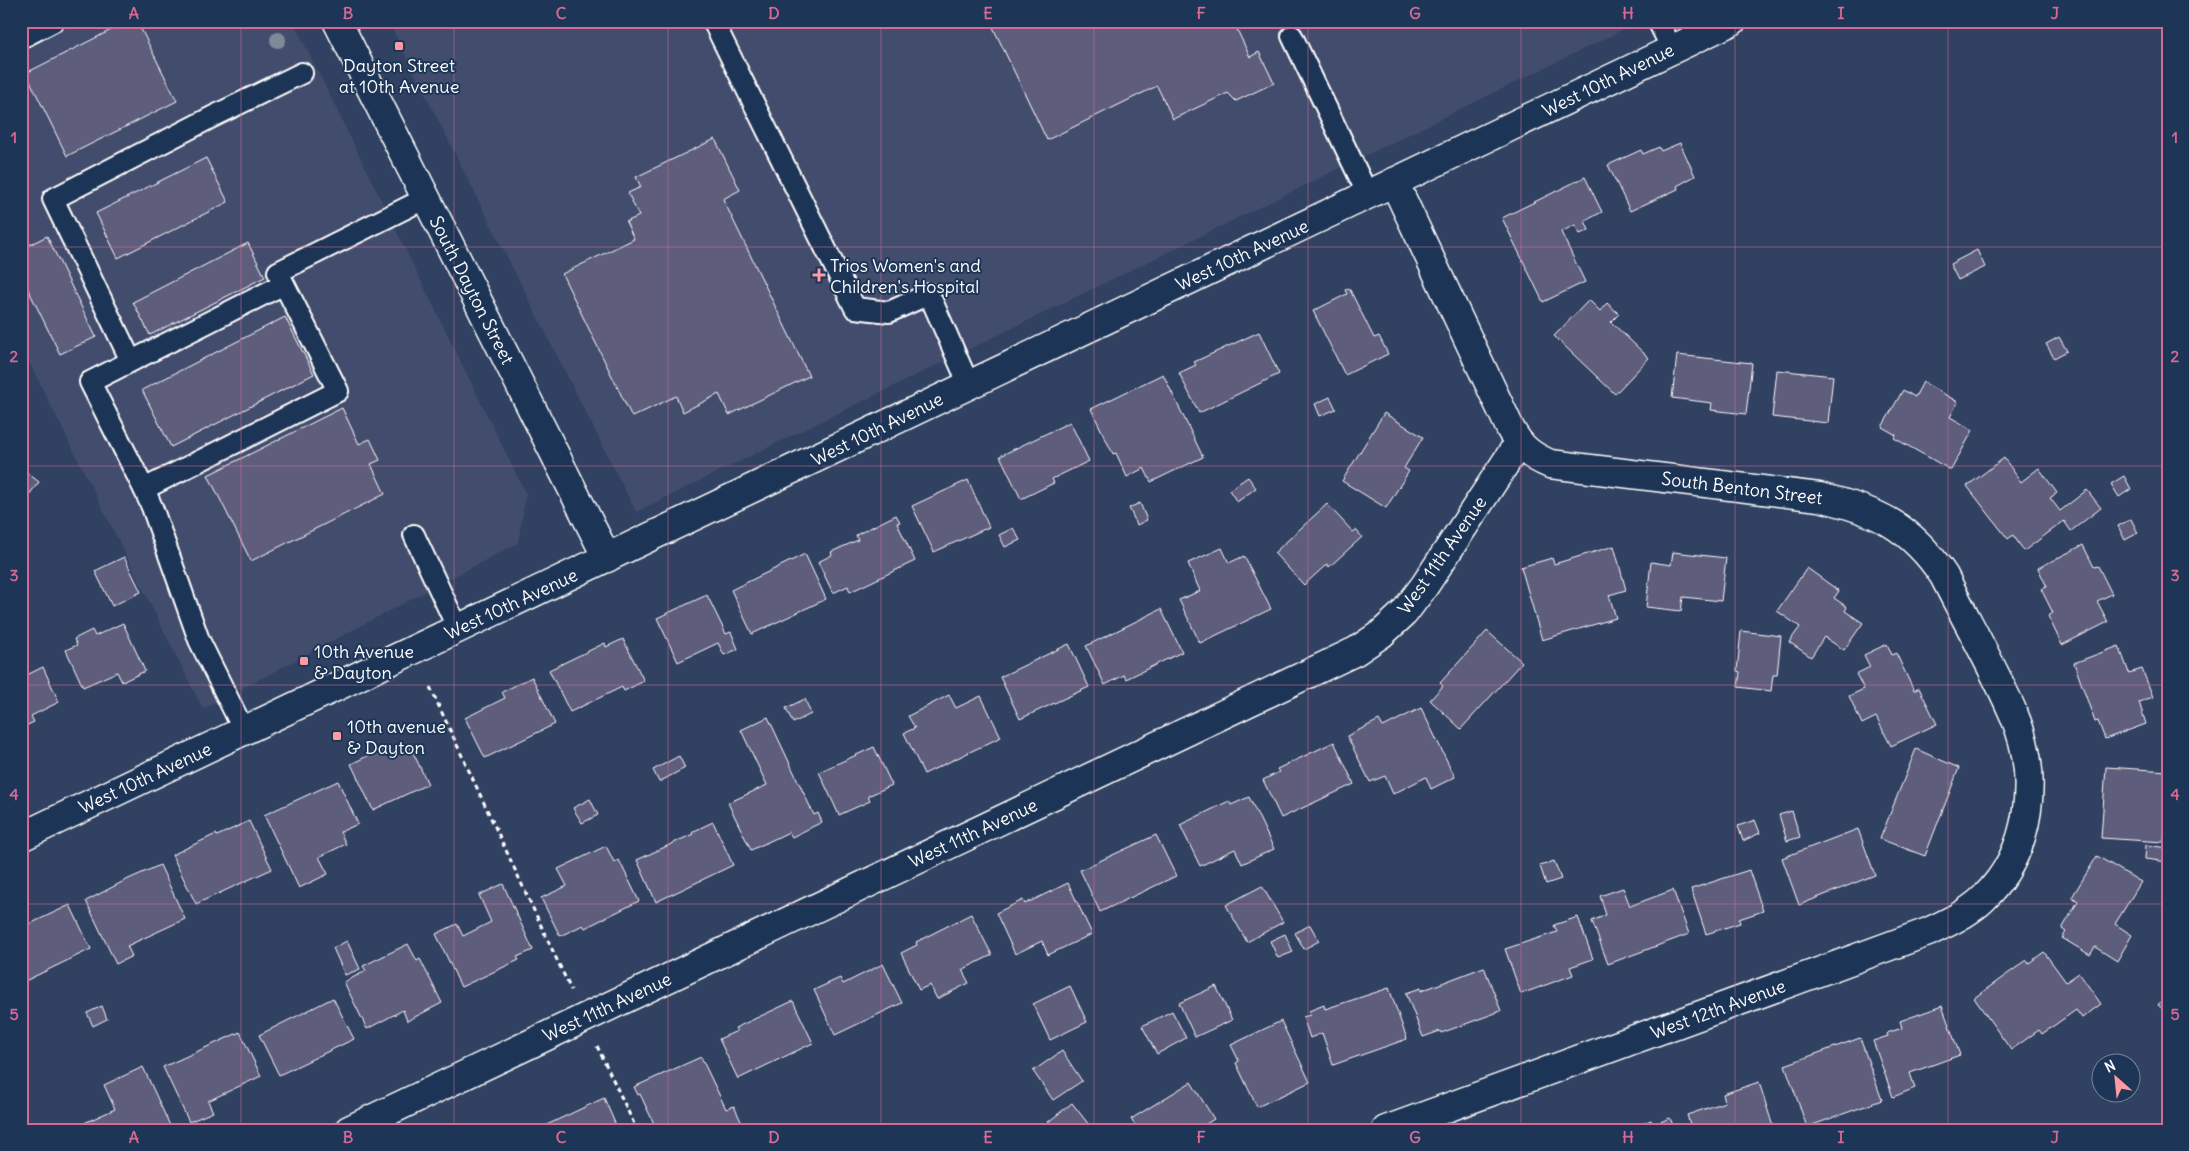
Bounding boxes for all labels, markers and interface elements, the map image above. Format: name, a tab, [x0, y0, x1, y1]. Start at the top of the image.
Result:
text: A	[129, 3, 139, 23]
text: B	[343, 3, 354, 23]
text: C	[556, 3, 567, 23]
text: D	[768, 3, 780, 23]
text: E	[983, 3, 993, 23]
text: F	[1196, 3, 1206, 23]
text: G	[1409, 3, 1421, 23]
text: H	[1622, 3, 1634, 23]
text: I	[1838, 3, 1845, 23]
text: J	[2051, 3, 2060, 23]
street label: West 10th Avenue	[1538, 38, 1678, 122]
marker: Dayton Street at 10th Avenue	[393, 40, 405, 52]
place label: Dayton Street at 10th Avenue	[339, 54, 459, 98]
text: 1	[11, 127, 17, 147]
text: 1	[2172, 127, 2178, 147]
street label: South Dayton Street	[425, 212, 519, 368]
street label: West 10th Avenue	[1172, 214, 1312, 296]
place label: Trios Women's and Children's Hospital	[830, 254, 981, 298]
marker: Trios Women's and Children's Hospital	[812, 268, 826, 282]
text: 2	[10, 346, 19, 366]
text: 2	[2171, 346, 2180, 366]
street label: West 10th Avenue	[807, 387, 947, 471]
street label: South Benton Street	[1660, 467, 1824, 509]
street label: West 11th Avenue	[1393, 491, 1491, 619]
street label: West 10th Avenue	[441, 563, 581, 645]
text: 3	[9, 565, 19, 585]
text: 3	[2170, 565, 2180, 585]
place label: 10th Avenue & Dayton	[314, 640, 414, 684]
marker: 10th Avenue & Dayton	[298, 655, 310, 667]
place label: 10th avenue & Dayton	[347, 715, 446, 759]
marker: 10th avenue & Dayton	[331, 730, 343, 742]
street label: West 10th Avenue	[75, 737, 215, 819]
text: 4	[9, 784, 19, 804]
text: 4	[2170, 784, 2180, 804]
street label: West 11th Avenue	[905, 793, 1041, 873]
street label: West 11th Avenue	[539, 967, 675, 1047]
street label: West 12th Avenue	[1647, 974, 1789, 1044]
text: 5	[9, 1004, 19, 1024]
text: 5	[2170, 1004, 2180, 1024]
north arrow	[2092, 1054, 2142, 1104]
text: N	[2102, 1056, 2118, 1077]
text: A	[129, 1127, 139, 1147]
text: B	[343, 1127, 354, 1147]
text: C	[556, 1127, 567, 1147]
text: D	[768, 1127, 780, 1147]
text: E	[983, 1127, 993, 1147]
text: F	[1196, 1127, 1206, 1147]
text: G	[1409, 1127, 1421, 1147]
text: H	[1622, 1127, 1634, 1147]
text: I	[1838, 1127, 1845, 1147]
text: J	[2051, 1127, 2060, 1147]

